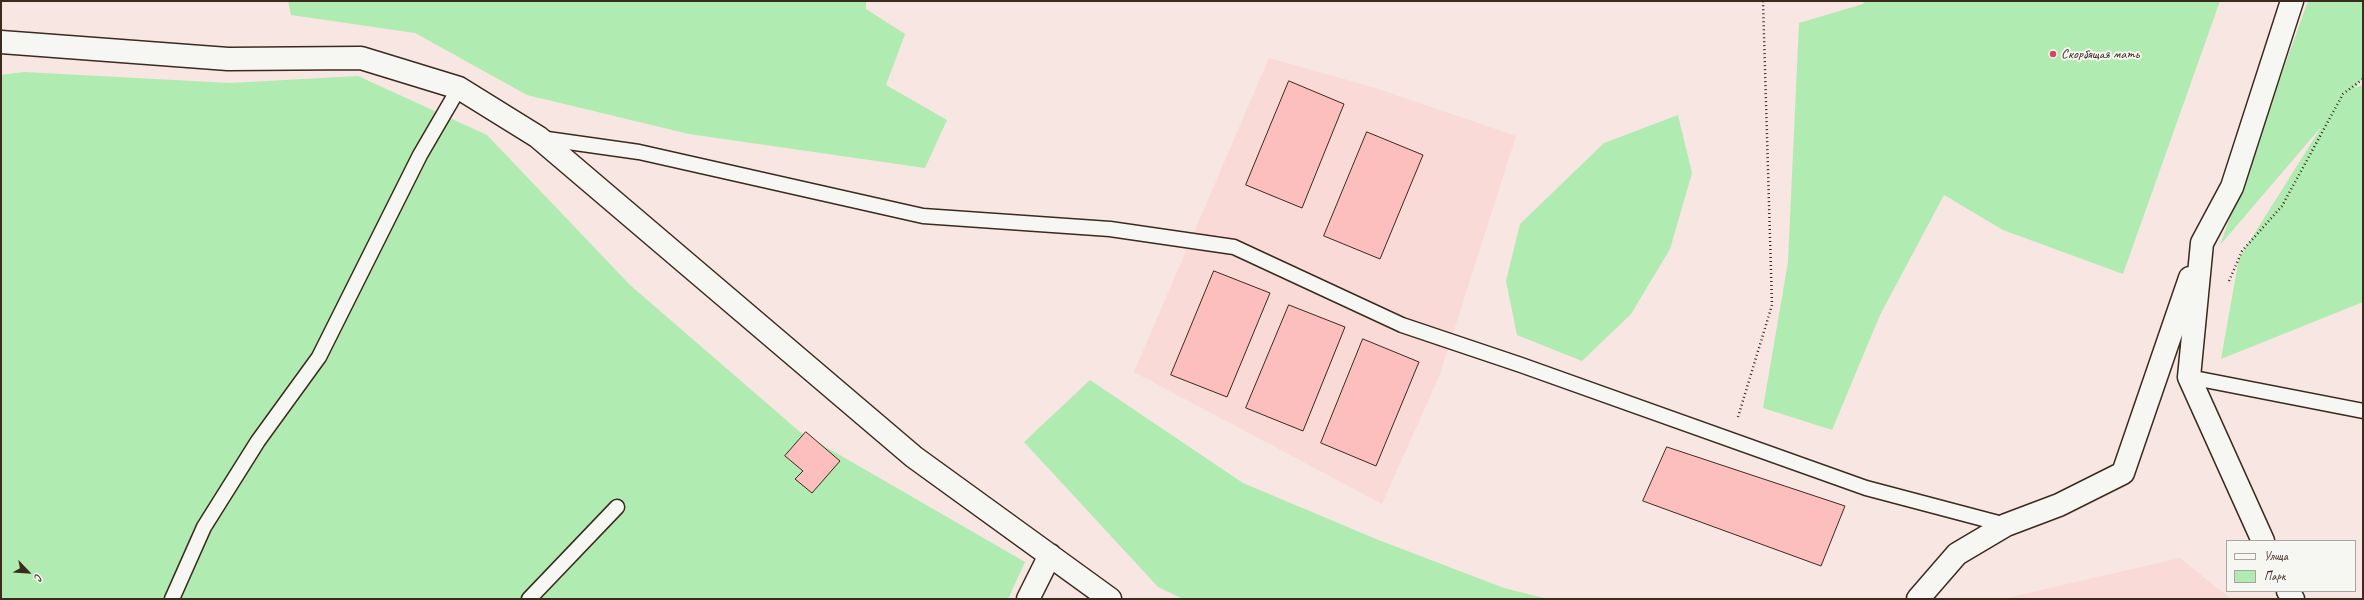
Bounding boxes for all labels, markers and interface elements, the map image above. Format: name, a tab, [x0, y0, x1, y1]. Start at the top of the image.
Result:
place label: Скорбящая мать	[2061, 46, 2139, 62]
marker: Скорбящая мать	[2048, 49, 2058, 59]
legend	[2226, 540, 2356, 592]
text: Улица	[2264, 548, 2288, 564]
north arrow	[8, 552, 48, 592]
text: Парк	[2264, 568, 2285, 584]
text: С	[31, 572, 46, 582]

